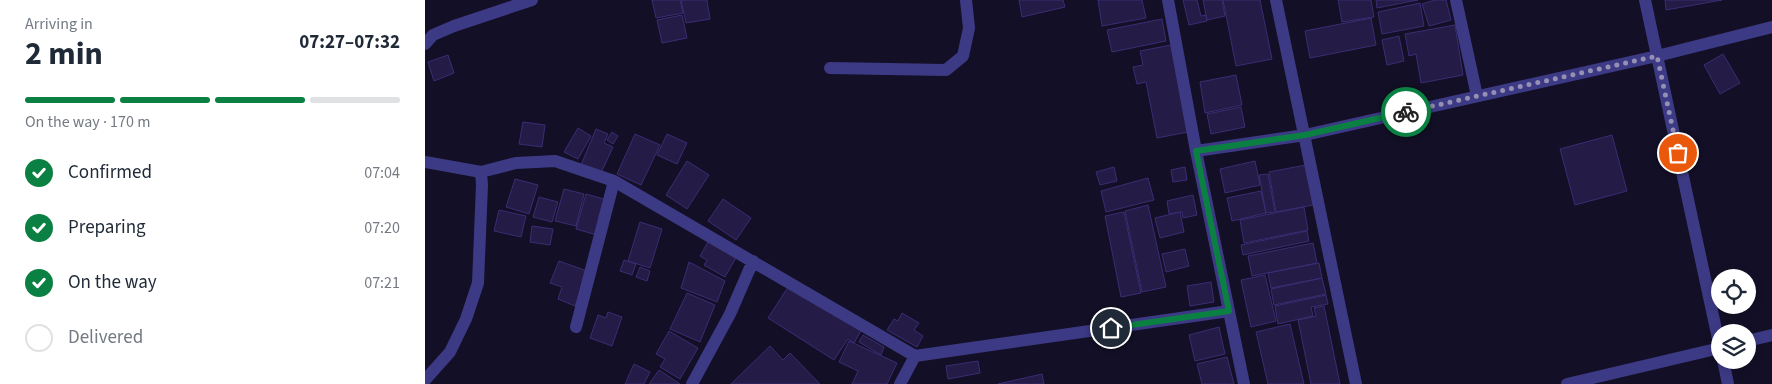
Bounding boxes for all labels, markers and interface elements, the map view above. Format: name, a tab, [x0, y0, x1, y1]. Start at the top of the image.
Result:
text: Arriving in	[25, 13, 93, 35]
text: 07:27–07:32	[299, 29, 400, 56]
text: 2 min	[25, 31, 103, 77]
courier	[1381, 87, 1431, 137]
icon: bike	[1392, 98, 1420, 126]
text: On the way · 170 m	[25, 111, 150, 133]
pin	[1657, 132, 1699, 174]
icon: bag	[1664, 139, 1692, 167]
icon: check	[25, 159, 53, 187]
text: Confirmed	[68, 159, 152, 186]
text: 07:04	[364, 162, 400, 184]
icon: check	[25, 214, 53, 242]
text: Preparing	[68, 214, 146, 241]
text: 07:20	[364, 217, 400, 239]
icon: check	[25, 269, 53, 297]
text: On the way	[68, 269, 157, 296]
map controls	[1711, 269, 1756, 369]
button: locate	[1711, 269, 1756, 314]
text: 07:21	[364, 272, 400, 294]
pin	[1090, 307, 1132, 349]
icon: home	[1097, 314, 1125, 342]
text: Delivered	[68, 324, 143, 351]
button: layers	[1711, 324, 1756, 369]

